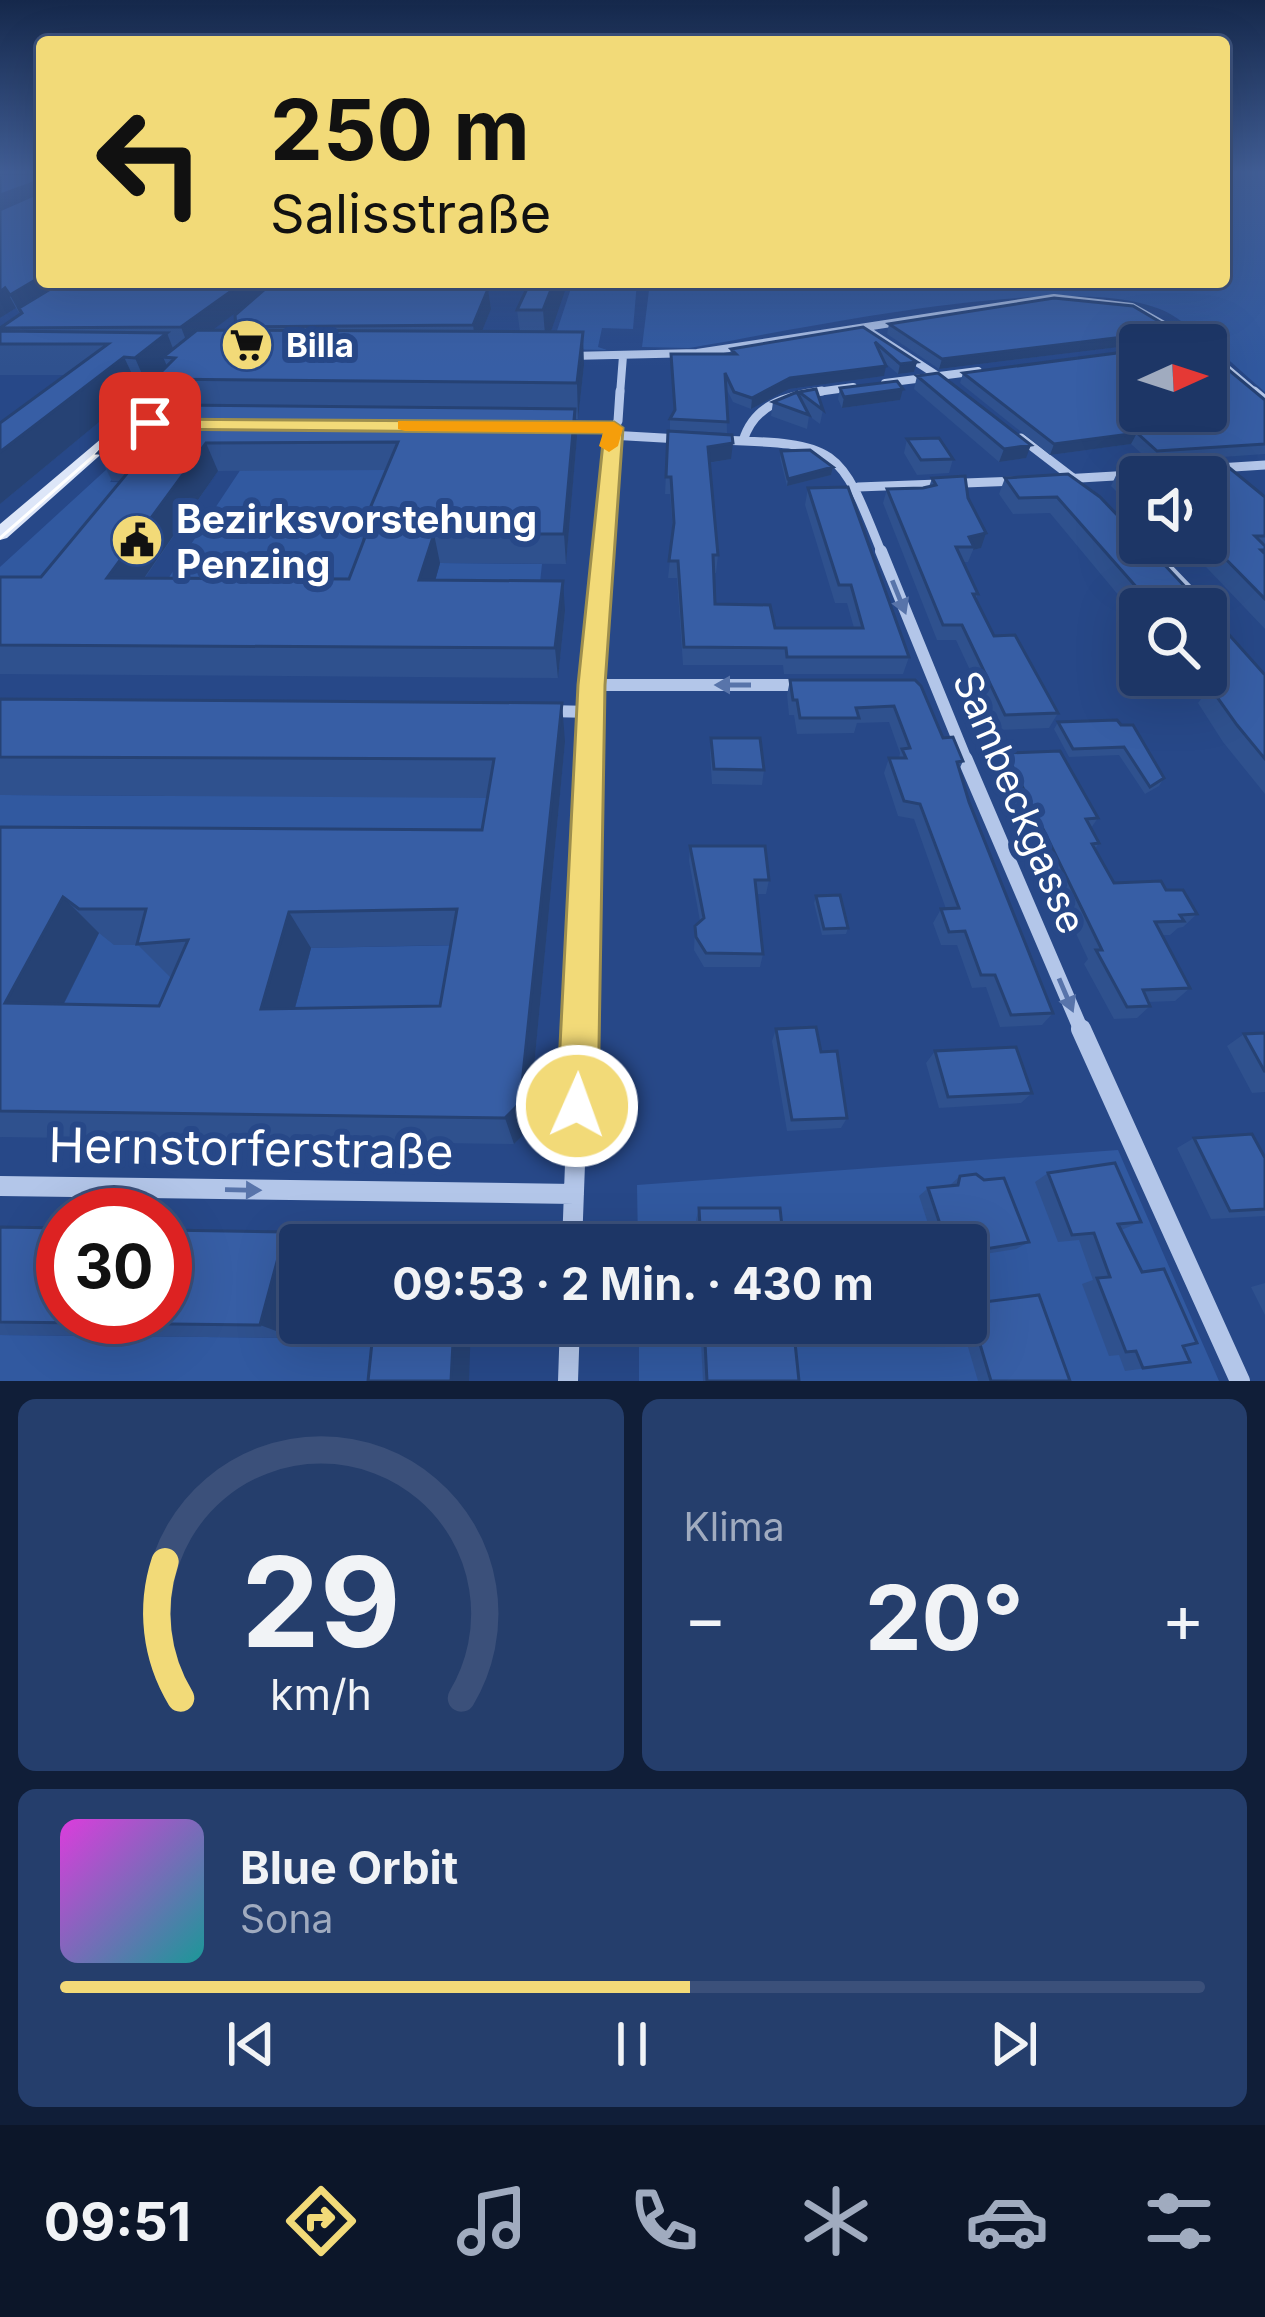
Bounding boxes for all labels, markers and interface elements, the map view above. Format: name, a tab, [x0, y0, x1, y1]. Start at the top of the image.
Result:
text: 250 m	[270, 79, 530, 180]
icon: left	[72, 84, 228, 240]
text: Salisstraße	[270, 181, 551, 246]
supermarket icon: Billa	[219, 317, 275, 373]
north arrow	[1119, 324, 1227, 432]
map controls	[1119, 324, 1227, 696]
place label: Billa	[286, 325, 354, 365]
pin	[99, 372, 201, 474]
icon: arrive	[117, 390, 183, 456]
button: sound	[1119, 456, 1227, 564]
place label: Bezirksvorstehung Penzing	[176, 495, 537, 587]
public building icon: Bezirksvorstehung Penzing	[109, 512, 165, 568]
one-way arrow	[890, 579, 909, 615]
button: search	[1119, 588, 1227, 696]
street label: Sambeckgasse	[944, 664, 1096, 940]
one-way arrow	[713, 675, 751, 695]
one-way arrow	[1057, 977, 1076, 1013]
position arrow	[514, 1043, 640, 1169]
street label: Hernstorferstraße	[48, 1115, 454, 1181]
one-way arrow	[225, 1181, 263, 1200]
speed limit sign: 30	[36, 1188, 192, 1344]
text: 09:53 · 2 Min. · 430 m	[392, 1256, 874, 1311]
text: Klima	[684, 1503, 785, 1550]
text: 29	[241, 1526, 401, 1677]
text: 20°	[865, 1563, 1024, 1672]
text: −	[684, 1578, 727, 1658]
text: +	[1161, 1578, 1205, 1658]
text: km/h	[270, 1668, 372, 1720]
text: Blue Orbit	[240, 1840, 458, 1895]
text: Sona	[240, 1895, 333, 1942]
icon: previous	[218, 2011, 284, 2077]
icon: pause	[599, 2011, 665, 2077]
icon: next	[981, 2011, 1047, 2077]
icon: directions	[279, 2179, 363, 2263]
icon: music	[450, 2179, 534, 2263]
icon: phone	[622, 2179, 706, 2263]
icon: climate	[794, 2179, 878, 2263]
icon: car	[965, 2179, 1049, 2263]
icon: filters	[1137, 2179, 1221, 2263]
text: 09:51	[44, 2189, 191, 2254]

